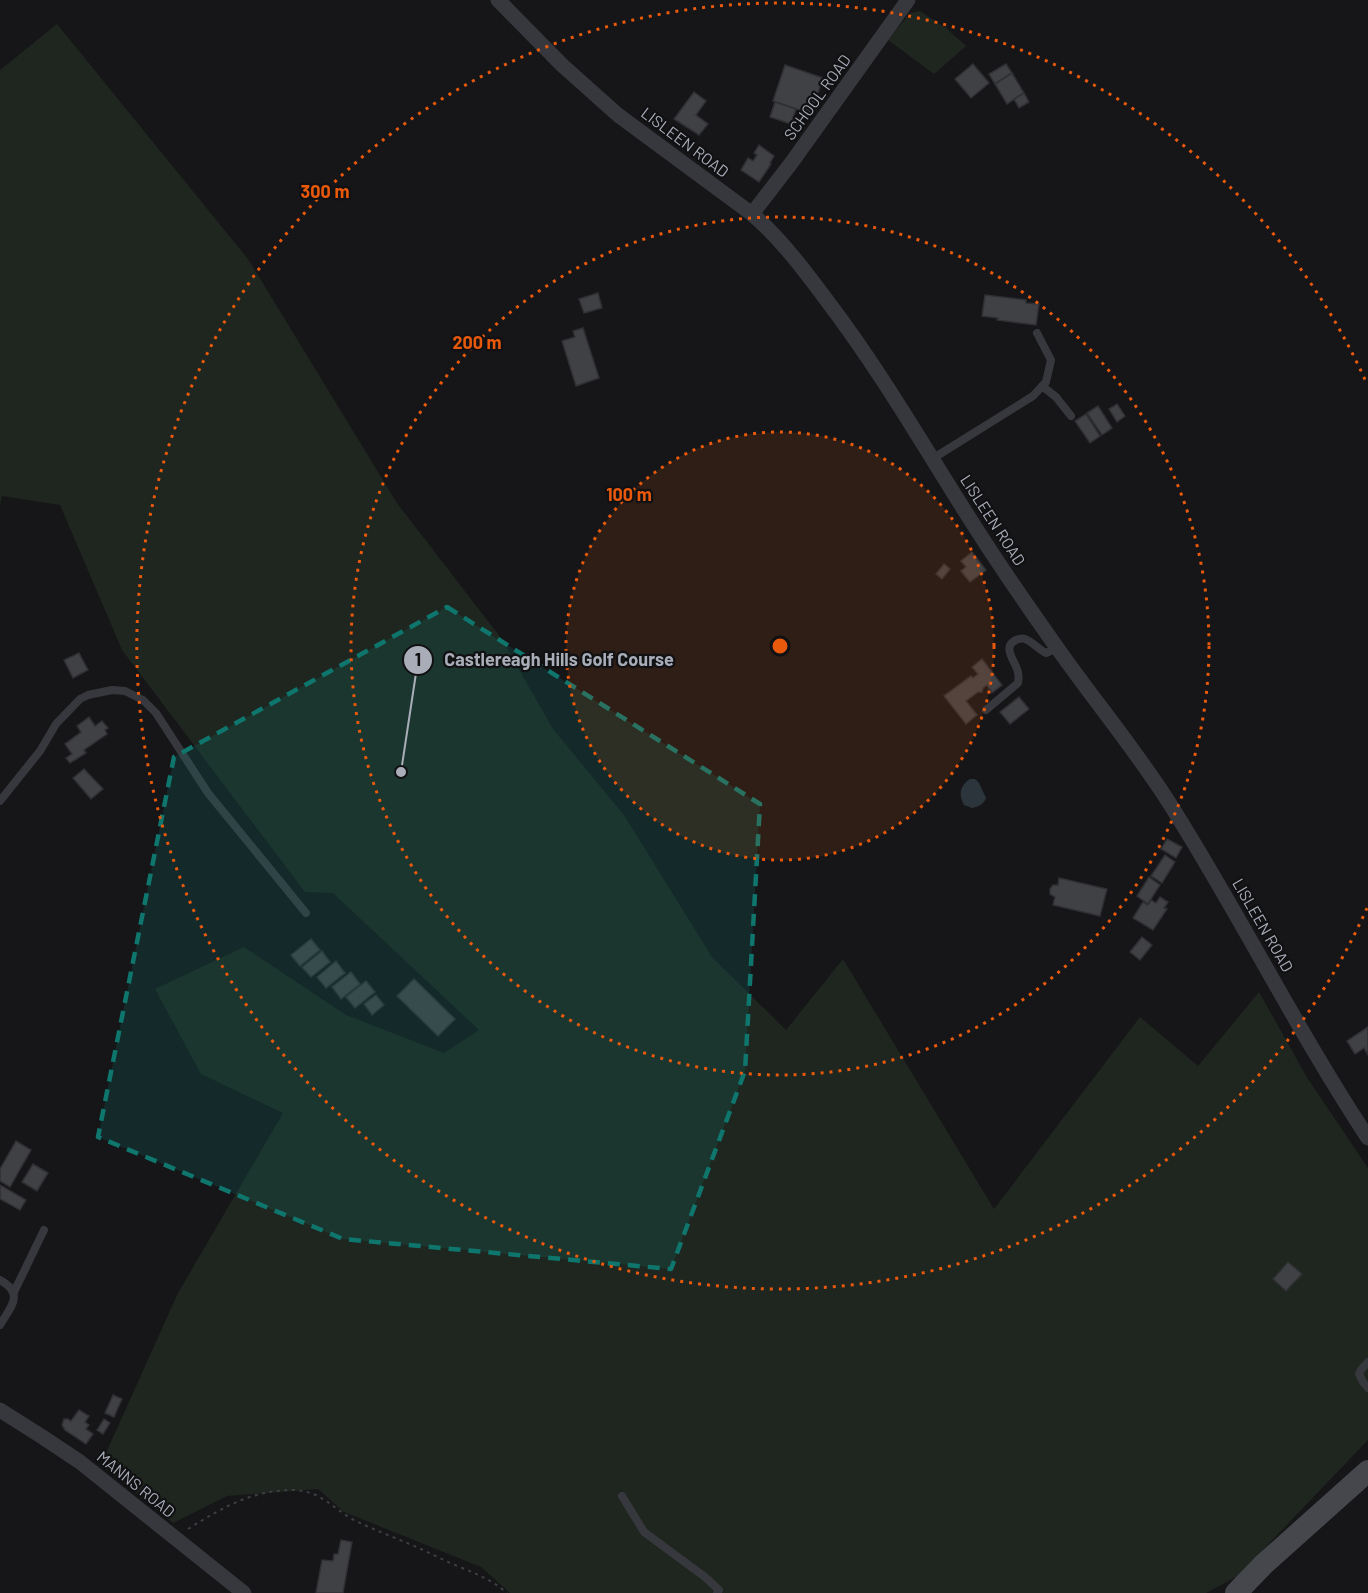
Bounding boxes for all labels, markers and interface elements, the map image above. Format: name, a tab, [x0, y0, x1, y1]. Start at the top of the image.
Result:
street label: SCHOOL ROAD	[779, 50, 854, 143]
street label: LISLEEN ROAD	[638, 103, 733, 181]
text: 300 m	[301, 180, 349, 202]
text: 200 m	[452, 331, 502, 353]
street label: LISLEEN ROAD	[957, 471, 1030, 569]
text: 100 m	[606, 483, 652, 505]
centre of rings	[770, 636, 790, 656]
callout: Castlereagh Hills Golf Course	[403, 642, 686, 678]
text: 1	[415, 648, 421, 670]
text: Castlereagh Hills Golf Course	[444, 648, 674, 670]
street label: LISLEEN ROAD	[1229, 875, 1298, 975]
street label: MANNS ROAD	[94, 1447, 179, 1521]

